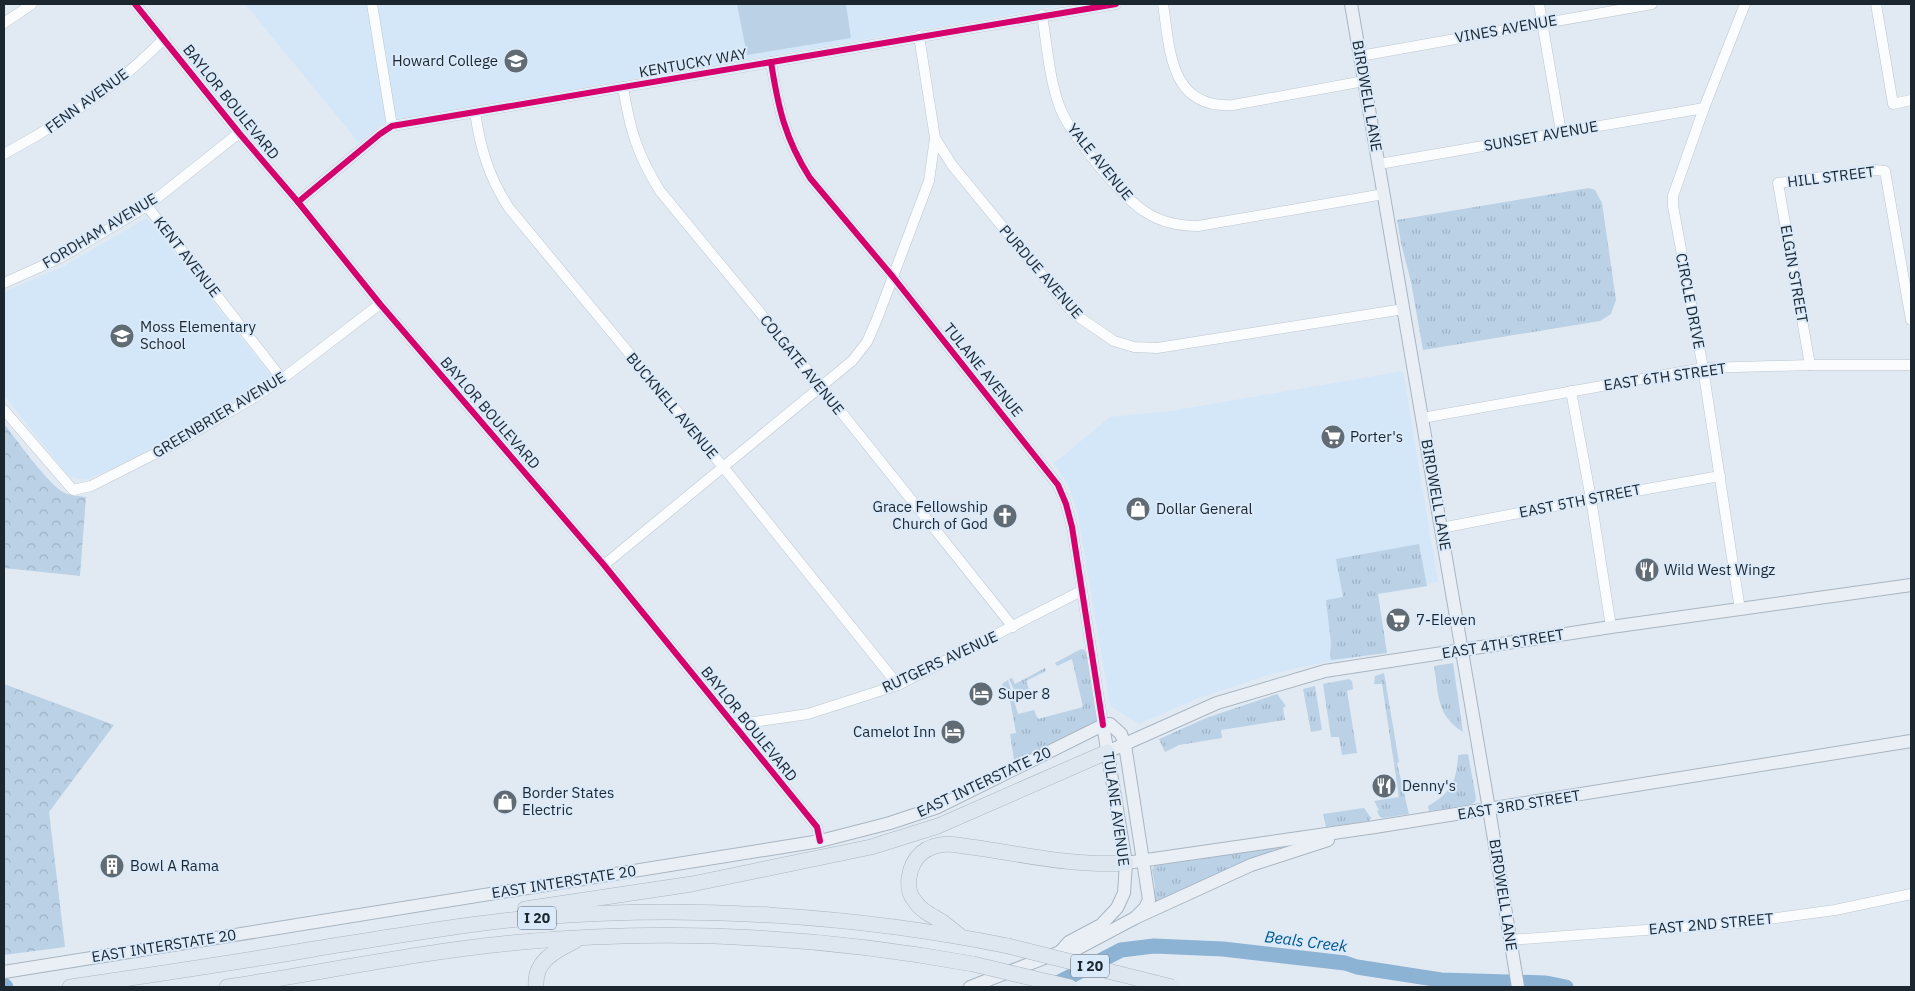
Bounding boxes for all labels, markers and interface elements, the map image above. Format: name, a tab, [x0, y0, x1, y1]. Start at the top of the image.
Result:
street label: VINES AVENUE	[1453, 10, 1558, 47]
street label: BIRDWELL LANE	[1348, 39, 1387, 153]
street label: BAYLOR BOULEVARD	[179, 40, 284, 163]
street label: KENTUCKY WAY	[637, 44, 749, 81]
school or university icon: Howard College	[503, 48, 529, 74]
place label: Howard College	[392, 51, 498, 70]
street label: FENN AVENUE	[41, 64, 132, 137]
street label: SUNSET AVENUE	[1482, 116, 1599, 155]
street label: YALE AVENUE	[1063, 119, 1137, 204]
street label: HILL STREET	[1786, 162, 1876, 191]
street label: FORDHAM AVENUE	[39, 189, 161, 272]
street label: KENT AVENUE	[150, 212, 225, 301]
street label: PURDUE AVENUE	[996, 221, 1087, 322]
street label: ELGIN STREET	[1777, 223, 1813, 325]
street label: CIRCLE DRIVE	[1672, 251, 1709, 351]
street label: COLGATE AVENUE	[756, 311, 849, 419]
place label: Moss Elementary School	[140, 317, 256, 353]
street label: TULANE AVENUE	[940, 319, 1027, 421]
school or university icon: Moss Elementary School	[109, 323, 135, 349]
street label: BUCKNELL AVENUE	[622, 349, 722, 463]
street label: BAYLOR BOULEVARD	[436, 353, 544, 473]
street label: EAST 6TH STREET	[1602, 358, 1728, 395]
street label: GREENBRIER AVENUE	[149, 367, 289, 462]
supermarket icon: Porter's	[1320, 424, 1346, 450]
place label: Porter's	[1350, 427, 1403, 446]
street label: BIRDWELL LANE	[1417, 438, 1456, 552]
street label: EAST 5TH STREET	[1517, 479, 1643, 522]
shop icon: Dollar General	[1125, 496, 1151, 522]
place label: Grace Fellowship Church of God	[872, 497, 988, 533]
place label: Dollar General	[1156, 499, 1253, 518]
church icon: Grace Fellowship Church of God	[992, 503, 1018, 529]
restaurant icon: Wild West Wingz	[1634, 557, 1660, 583]
place label: Wild West Wingz	[1664, 560, 1775, 579]
supermarket icon: 7-Eleven	[1385, 607, 1411, 633]
place label: 7-Eleven	[1416, 610, 1476, 629]
street label: EAST 4TH STREET	[1440, 624, 1566, 663]
street label: RUTGERS AVENUE	[879, 626, 1001, 697]
street label: BAYLOR BOULEVARD	[697, 662, 802, 785]
hotel icon: Super 8	[968, 681, 994, 707]
place label: Super 8	[998, 684, 1050, 703]
hotel icon: Camelot Inn	[940, 719, 966, 745]
place label: Camelot Inn	[853, 722, 936, 741]
street label: EAST INTERSTATE 20	[914, 742, 1054, 821]
street label: TULANE AVENUE	[1099, 750, 1134, 867]
restaurant icon: Denny's	[1371, 773, 1397, 799]
place label: Denny's	[1402, 776, 1456, 795]
place label: Border States Electric	[522, 783, 614, 819]
street label: EAST 3RD STREET	[1456, 785, 1582, 824]
shop icon: Border States Electric	[492, 789, 518, 815]
street label: BIRDWELL LANE	[1485, 838, 1522, 952]
building icon: Bowl A Rama	[99, 853, 125, 879]
place label: Bowl A Rama	[130, 856, 219, 875]
street label: EAST INTERSTATE 20	[490, 861, 638, 902]
road number: I 20	[518, 906, 556, 930]
street label: EAST 2ND STREET	[1648, 909, 1774, 938]
street label: EAST INTERSTATE 20	[90, 925, 238, 966]
water label: Beals Creek	[1264, 926, 1349, 956]
road number: I 20	[1071, 954, 1109, 978]

